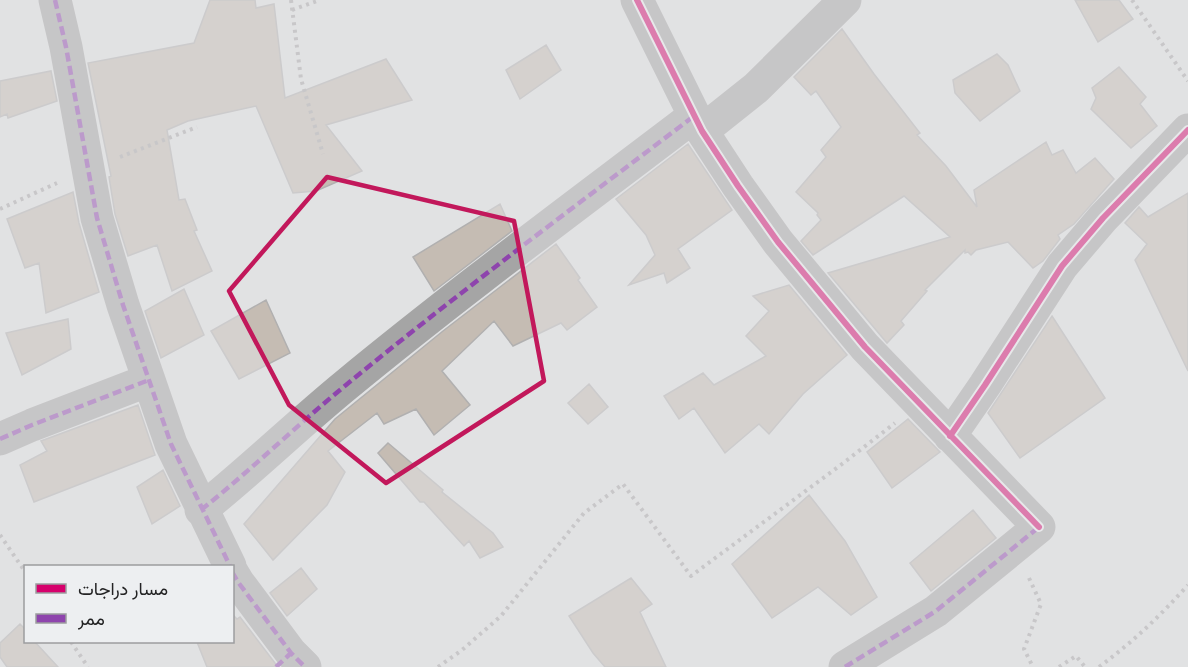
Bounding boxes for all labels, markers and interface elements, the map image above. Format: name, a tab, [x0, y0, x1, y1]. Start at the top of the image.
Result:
legend	[24, 565, 234, 643]
text: مسار دراجات	[78, 576, 168, 601]
text: ممر	[77, 606, 105, 631]

